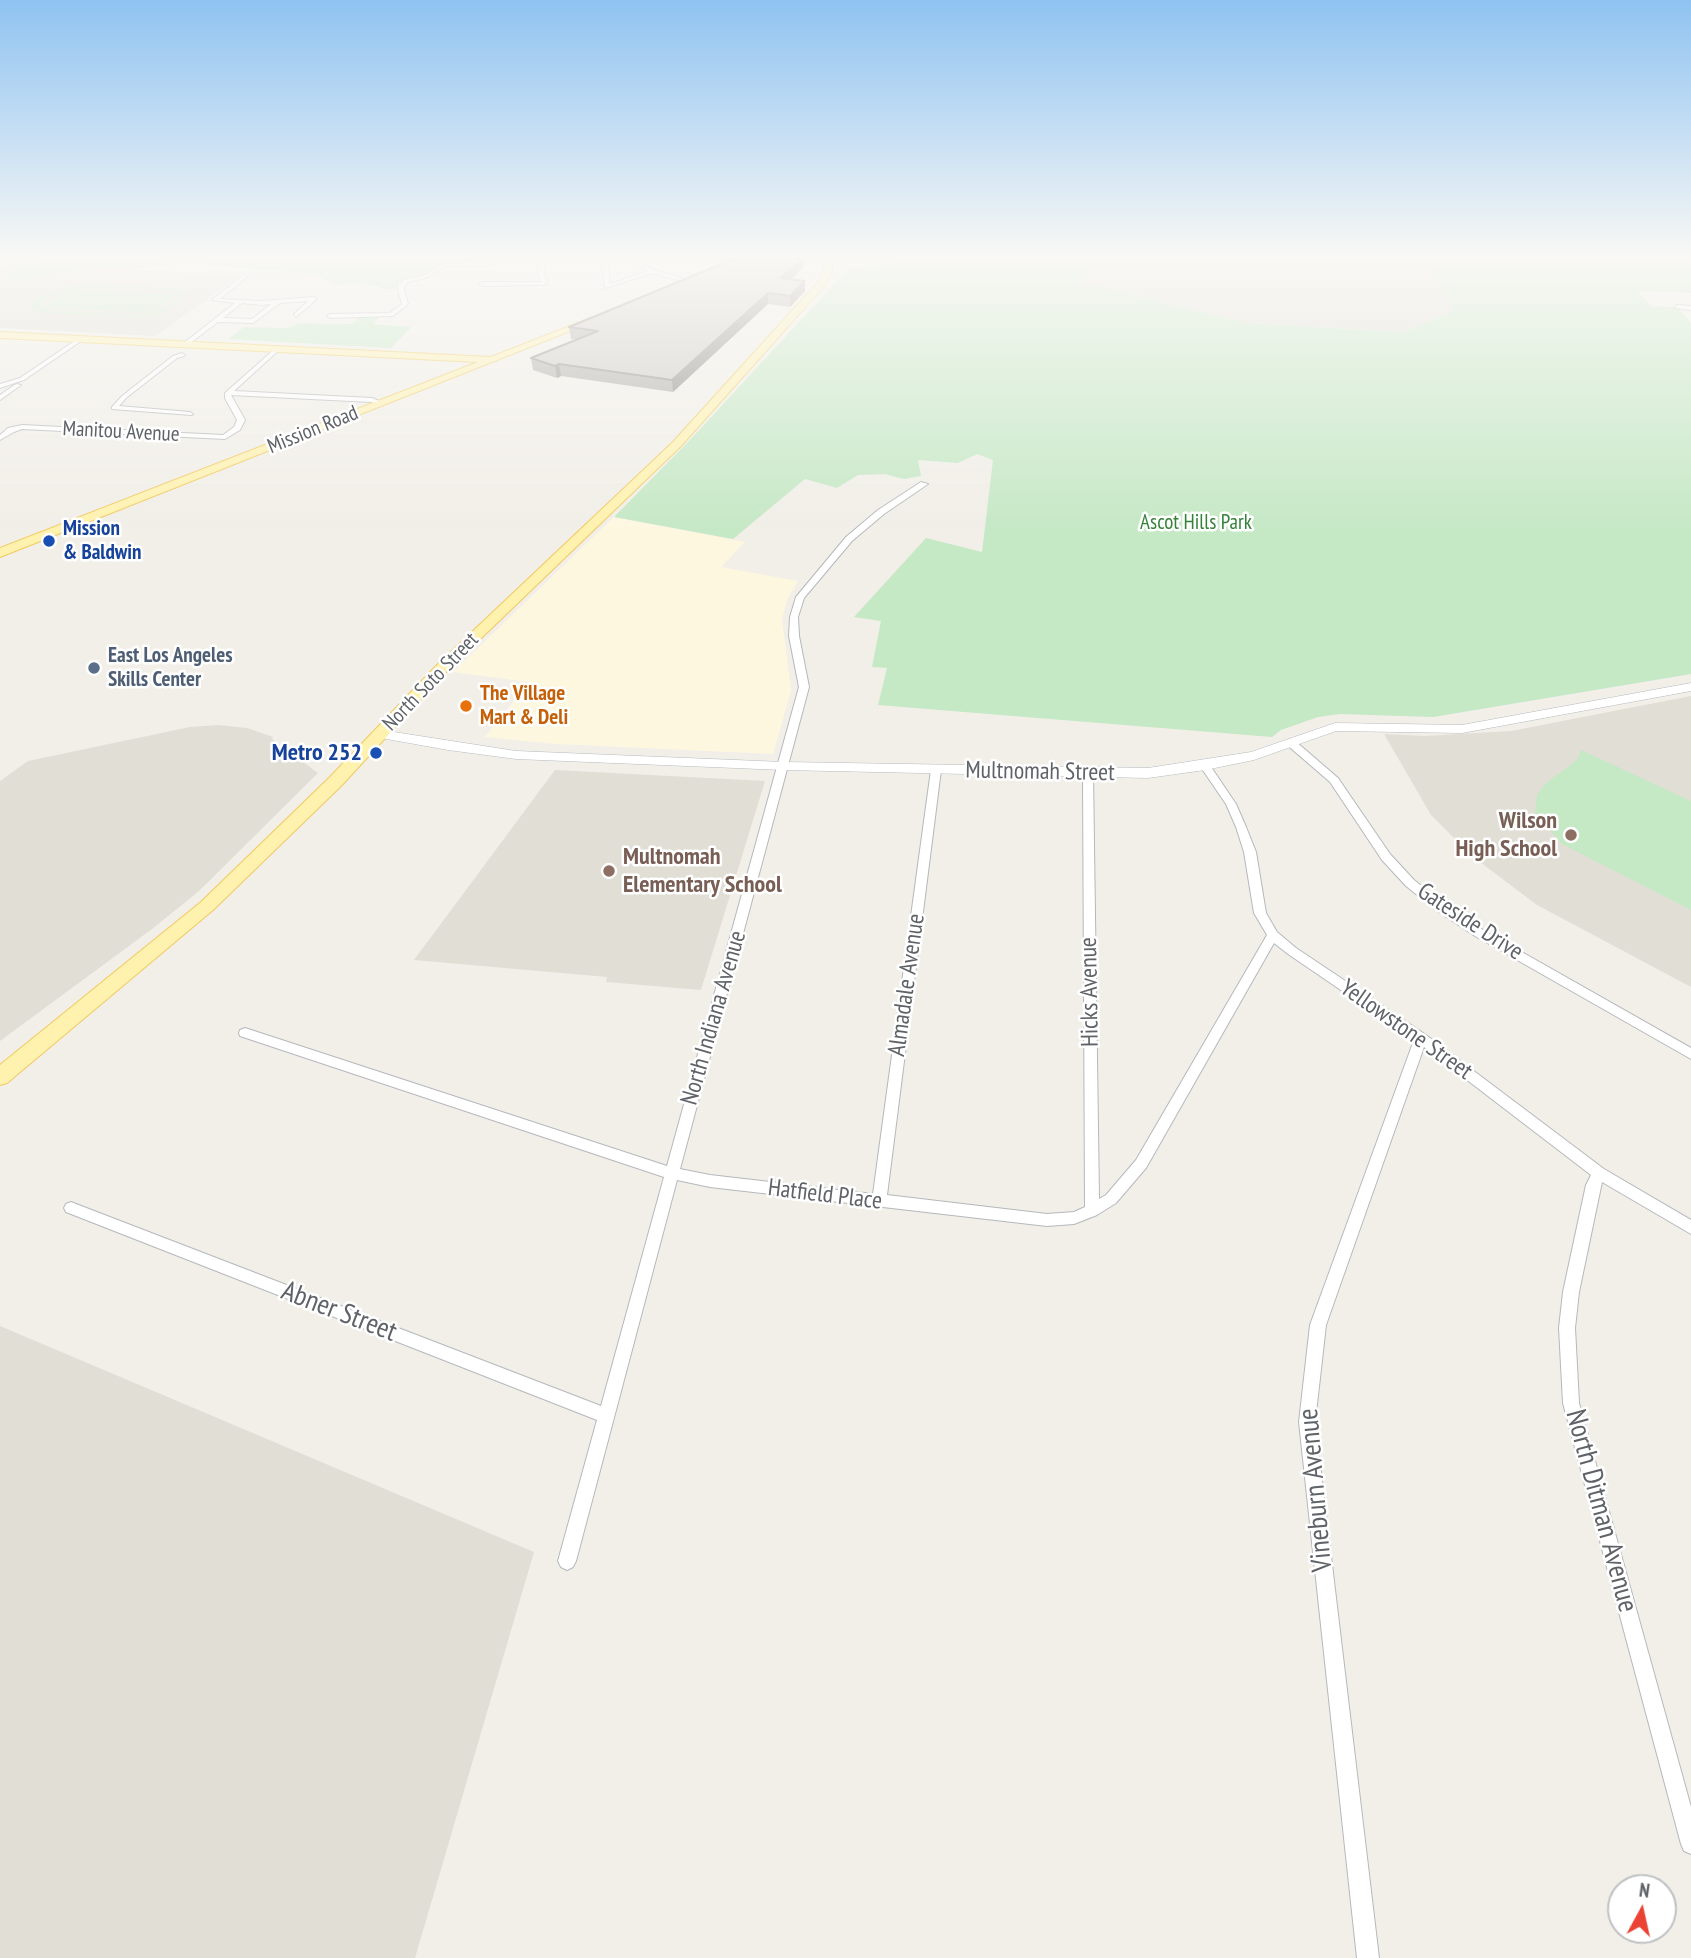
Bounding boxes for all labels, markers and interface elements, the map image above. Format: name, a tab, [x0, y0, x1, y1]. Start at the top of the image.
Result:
street label: Mission Road	[264, 400, 362, 460]
street label: Manitou Avenue	[62, 416, 180, 448]
park label: Ascot Hills Park	[1140, 510, 1252, 536]
place label: Mission & Baldwin	[63, 516, 141, 566]
marker: Mission & Baldwin	[41, 533, 57, 549]
street label: North Soto Street	[378, 628, 484, 736]
place label: East Los Angeles Skills Center	[108, 643, 233, 693]
marker: East Los Angeles Skills Center	[86, 660, 102, 676]
place label: The Village Mart & Deli	[480, 681, 568, 731]
marker: The Village Mart & Deli	[458, 698, 474, 714]
place label: Metro 252	[272, 739, 362, 767]
marker: Metro 252	[368, 745, 384, 761]
street label: Multnomah Street	[965, 756, 1115, 788]
place label: Wilson High School	[1456, 807, 1557, 863]
marker: Wilson High School	[1563, 827, 1579, 843]
place label: Multnomah Elementary School	[623, 843, 782, 899]
marker: Multnomah Elementary School	[601, 863, 617, 879]
street label: Gateside Drive	[1412, 877, 1528, 967]
street label: Almadale Avenue	[883, 912, 931, 1058]
street label: North Indiana Avenue	[675, 928, 753, 1108]
street label: Hicks Avenue	[1075, 937, 1105, 1047]
street label: Yellowstone Street	[1334, 974, 1478, 1086]
street label: Hatfield Place	[766, 1174, 884, 1216]
street label: Abner Street	[277, 1275, 401, 1349]
street label: North Ditman Avenue	[1558, 1406, 1644, 1616]
street label: Vineburn Avenue	[1292, 1407, 1340, 1573]
north arrow	[1607, 1874, 1677, 1944]
text: N	[1638, 1878, 1651, 1903]

